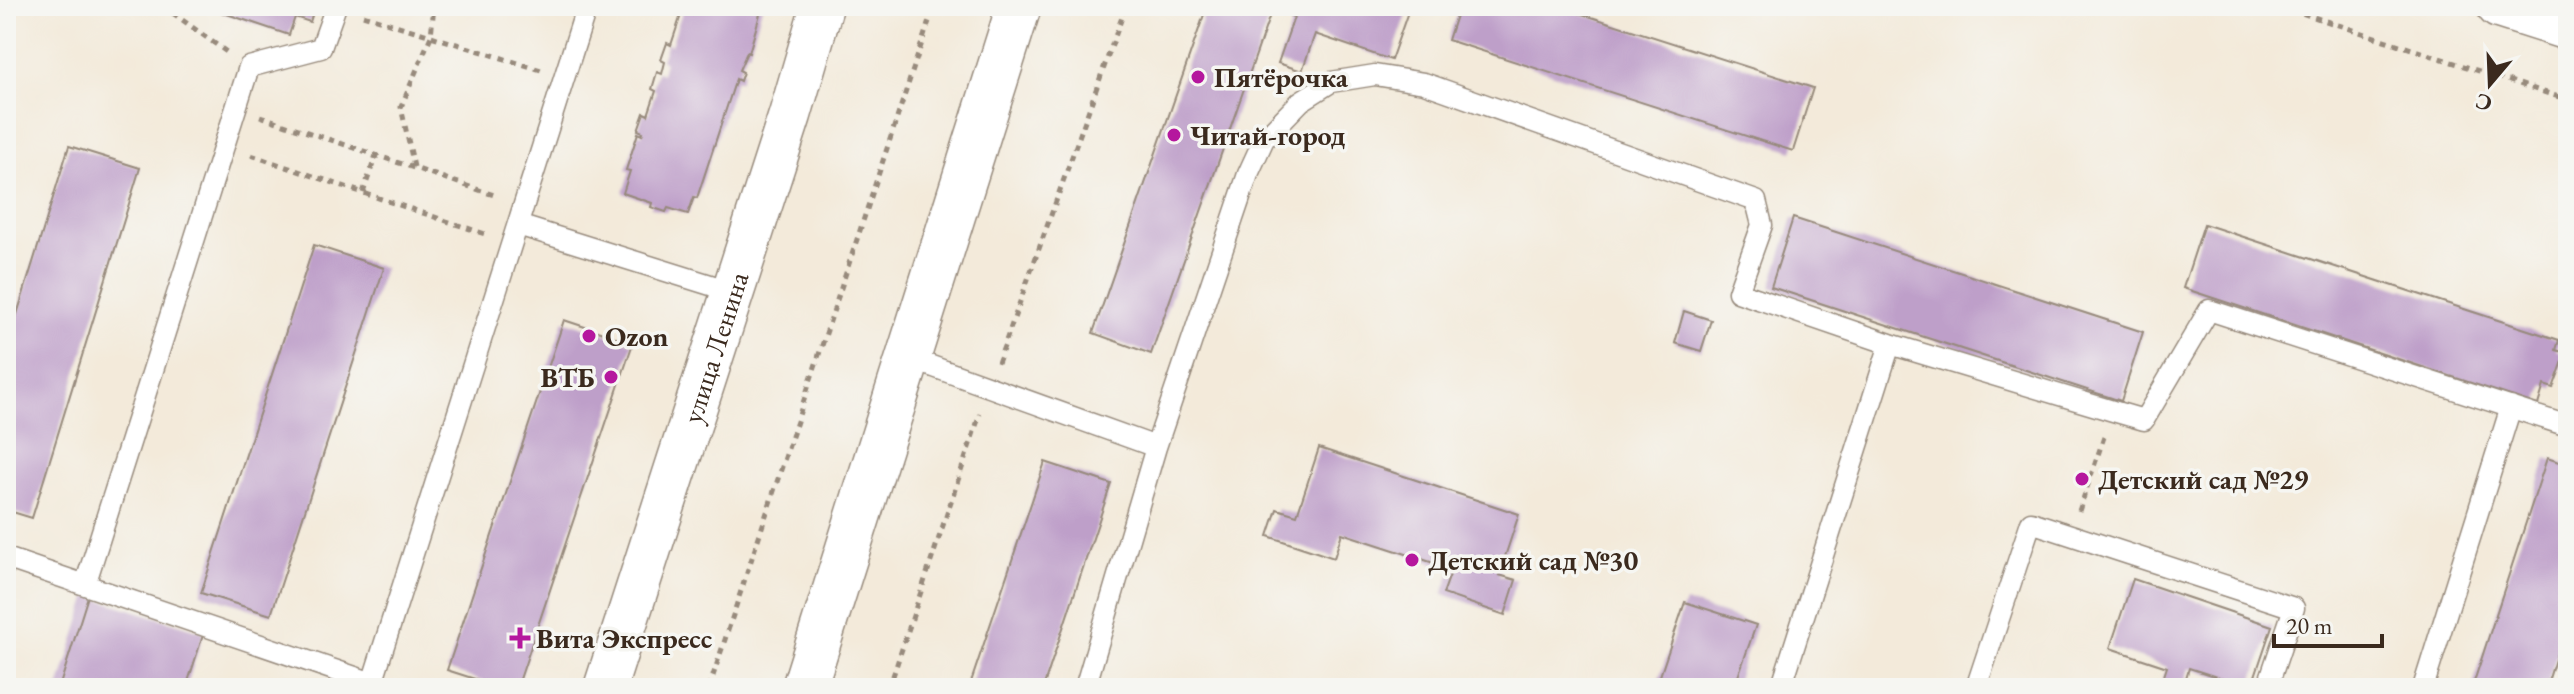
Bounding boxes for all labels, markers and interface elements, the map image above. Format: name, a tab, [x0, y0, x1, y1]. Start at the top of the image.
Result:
north arrow	[2450, 44, 2530, 124]
place label: Пятёрочка	[1214, 59, 1349, 95]
marker: Пятёрочка	[1189, 68, 1207, 86]
text: С	[2472, 86, 2496, 119]
place label: Читай-город	[1190, 117, 1346, 153]
marker: Читай-город	[1165, 126, 1183, 144]
street label: улица Ленина	[674, 266, 757, 428]
place label: Ozon	[605, 318, 669, 354]
marker: Ozon	[580, 327, 598, 345]
place label: ВТБ	[540, 359, 595, 395]
marker: ВТБ	[602, 368, 620, 386]
place label: Детский сад №29	[2098, 461, 2309, 497]
marker: Детский сад №29	[2073, 470, 2091, 488]
place label: Детский сад №30	[1428, 542, 1639, 578]
marker: Детский сад №30	[1403, 551, 1421, 569]
scale bar	[2274, 598, 2382, 648]
text: 20 m	[2286, 610, 2333, 641]
place label: Вита Экспресс	[536, 620, 712, 656]
marker: Вита Экспресс	[511, 629, 529, 647]

